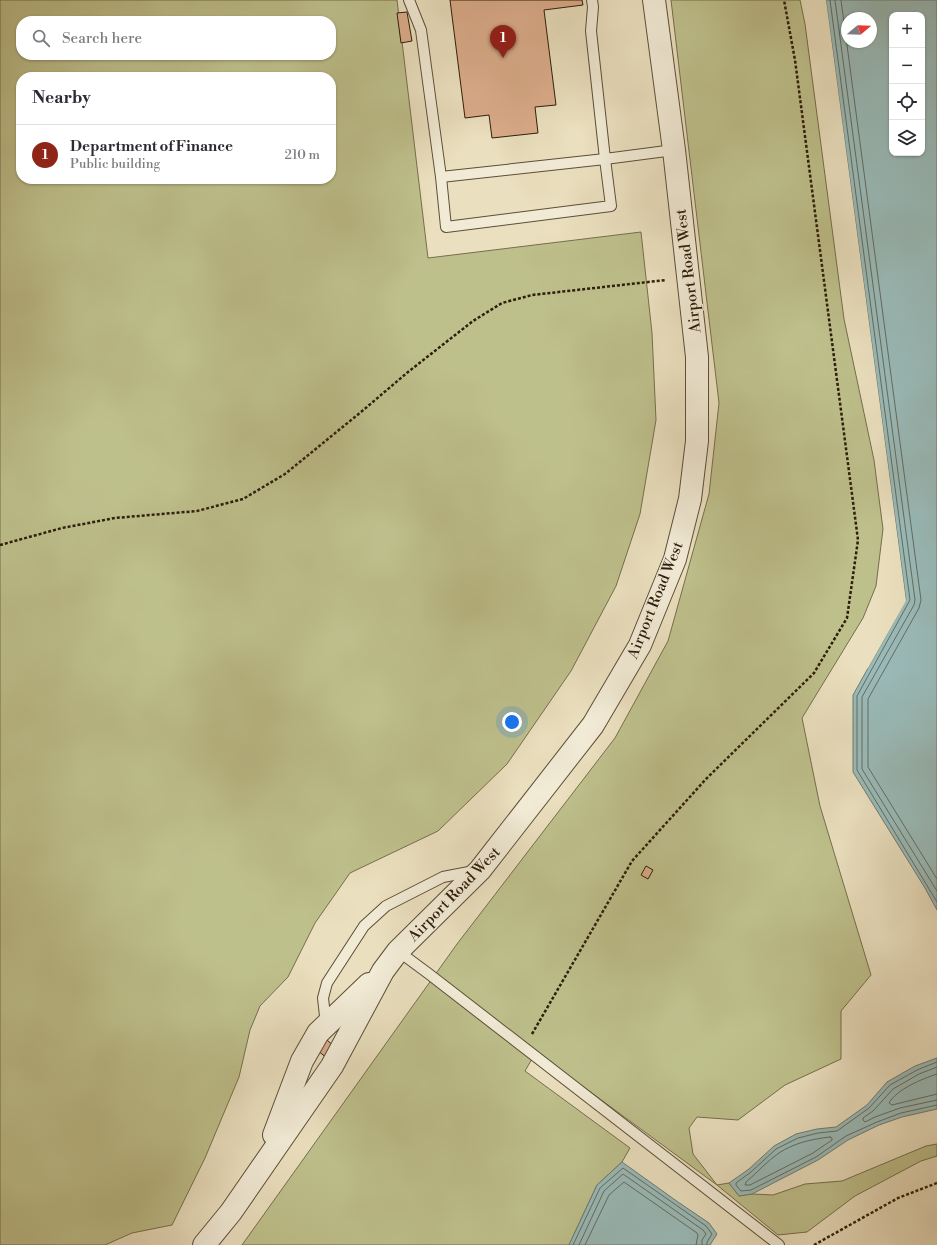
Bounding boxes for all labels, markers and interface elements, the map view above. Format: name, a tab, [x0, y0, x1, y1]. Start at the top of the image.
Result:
north arrow	[841, 12, 877, 48]
map controls	[889, 12, 925, 156]
button: +	[889, 12, 925, 48]
search box	[16, 16, 336, 60]
pin: 1	[490, 25, 516, 58]
icon: search	[30, 27, 52, 49]
text: Search here	[62, 29, 142, 48]
button: −	[889, 48, 925, 84]
button: locate	[889, 84, 925, 120]
text: Nearby	[32, 87, 91, 109]
button: layers	[889, 120, 925, 156]
text: Department of Finance	[70, 137, 233, 156]
text: 1	[42, 147, 48, 163]
text: 210 m	[285, 147, 320, 163]
text: Public building	[70, 156, 160, 172]
street label: Airport Road West	[671, 207, 706, 335]
street label: Airport Road West	[623, 538, 688, 662]
your location	[502, 712, 522, 732]
street label: Airport Road West	[404, 842, 505, 946]

